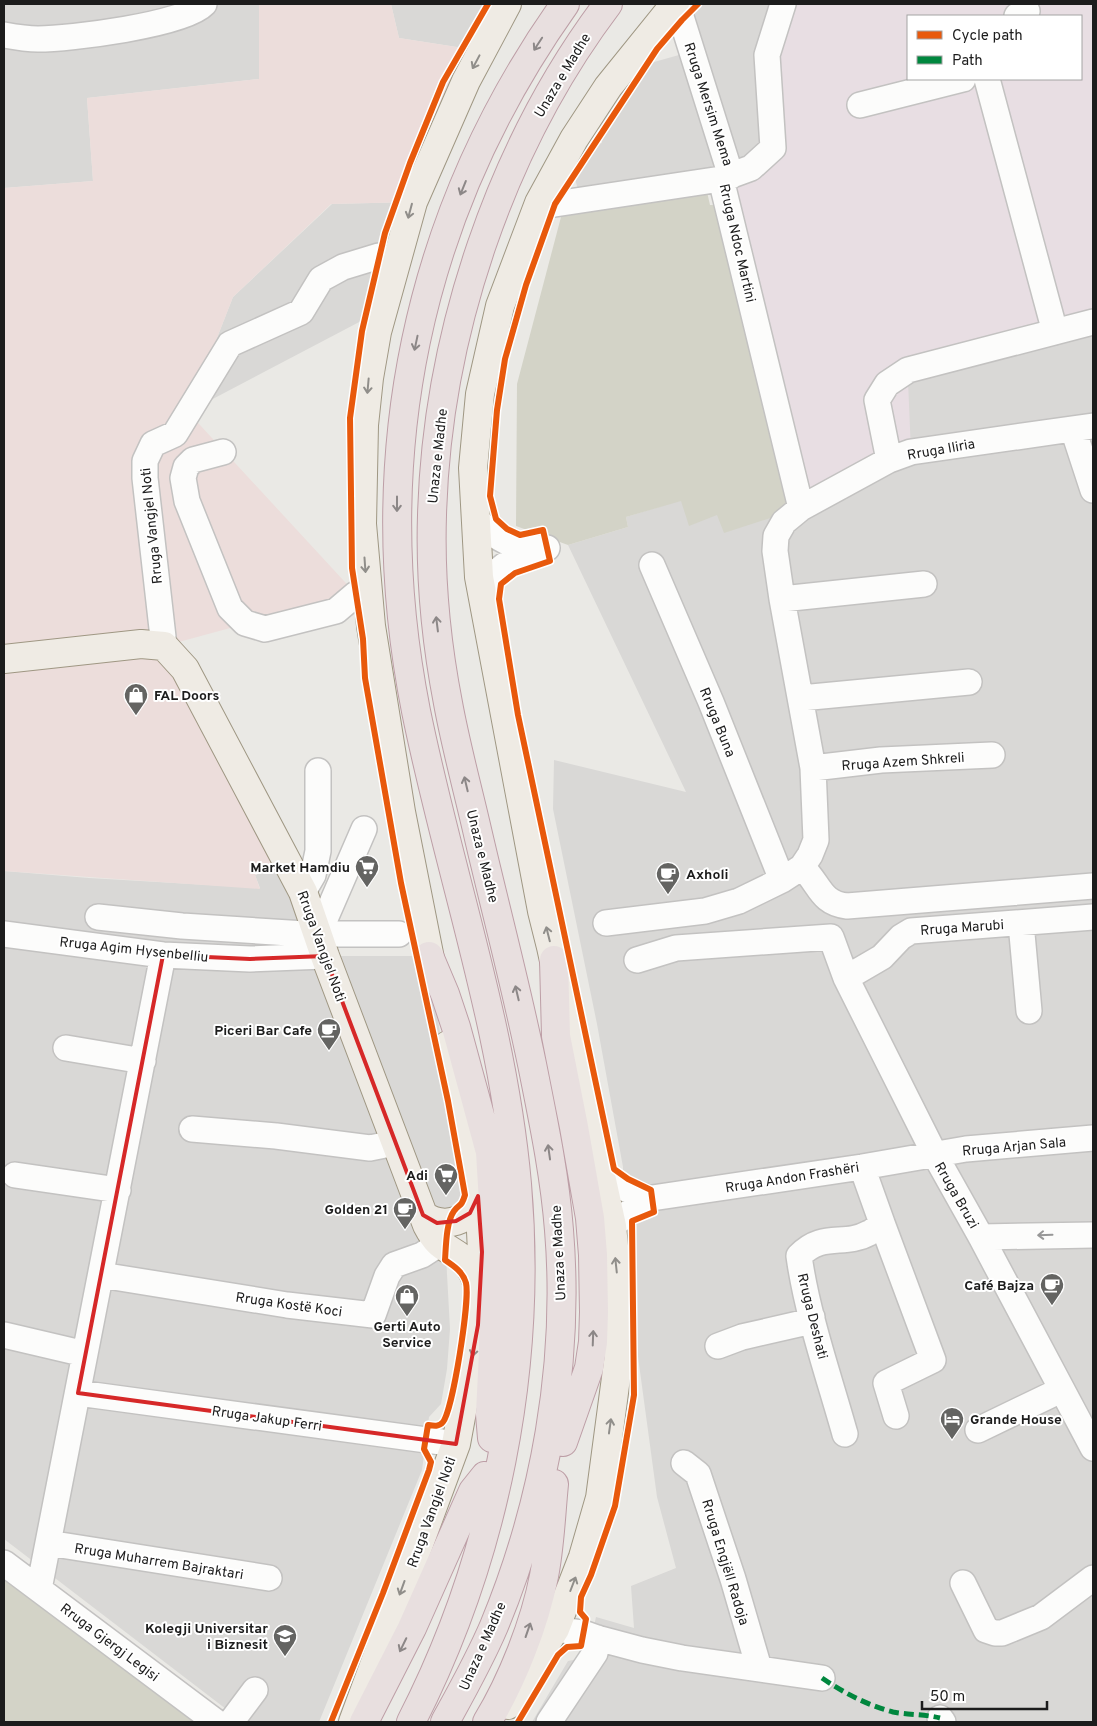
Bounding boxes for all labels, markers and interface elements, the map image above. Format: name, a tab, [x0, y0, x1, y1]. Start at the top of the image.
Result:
legend	[907, 15, 1082, 80]
text: Cycle path	[952, 27, 1023, 46]
street label: Unaza e Madhe	[531, 30, 595, 121]
one-way arrow	[533, 37, 543, 51]
street label: Rruga Mersim Mema	[680, 41, 736, 168]
text: Path	[952, 52, 983, 71]
one-way arrow	[471, 55, 481, 70]
one-way arrow	[457, 180, 467, 195]
street label: Rruga Ndoc Martini	[715, 182, 758, 304]
one-way arrow	[405, 202, 414, 218]
one-way arrow	[410, 335, 420, 351]
one-way arrow	[363, 377, 373, 393]
street label: Unaza e Madhe	[425, 408, 452, 504]
street label: Rruga Iliria	[906, 436, 976, 465]
street label: Rruga Vangjel Noti	[138, 467, 167, 585]
one-way arrow	[392, 496, 402, 512]
one-way arrow	[360, 557, 370, 573]
one-way arrow	[432, 617, 442, 633]
shop icon: FAL Doors	[123, 682, 149, 716]
street label: Rruga Buna	[695, 685, 738, 760]
place label: FAL Doors	[154, 688, 220, 705]
street label: Rruga Azem Shkreli	[841, 750, 965, 775]
one-way arrow	[461, 777, 470, 793]
street label: Unaza e Madhe	[462, 808, 501, 905]
supermarket icon: Market Hamdiu	[354, 854, 380, 888]
place label: Market Hamdiu	[250, 860, 350, 877]
cafe icon: Axholi	[655, 861, 681, 895]
place label: Axholi	[686, 867, 728, 884]
street label: Rruga Vangjel Noti	[293, 889, 349, 1004]
street label: Rruga Marubi	[920, 917, 1005, 940]
one-way arrow	[543, 927, 552, 943]
street label: Rruga Agim Hysenbelliu	[58, 934, 209, 967]
one-way arrow	[512, 986, 521, 1002]
cafe icon: Piceri Bar Cafe	[316, 1017, 342, 1051]
place label: Piceri Bar Cafe	[214, 1023, 312, 1040]
street label: Rruga Arjan Sala	[961, 1134, 1067, 1161]
one-way arrow	[544, 1145, 554, 1161]
street label: Rruga Andon Frashëri	[724, 1159, 860, 1197]
street label: Rruga Bruzi	[930, 1159, 982, 1232]
supermarket icon: Adi	[433, 1162, 459, 1196]
place label: Adi	[406, 1168, 428, 1185]
cafe icon: Golden 21	[392, 1196, 418, 1230]
place label: Golden 21	[325, 1202, 388, 1219]
street label: Unaza e Madhe	[549, 1205, 570, 1301]
one-way arrow	[1037, 1231, 1053, 1240]
one-way arrow	[611, 1257, 621, 1273]
street label: Rruga Deshati	[793, 1272, 830, 1361]
cafe icon: Café Bajza	[1039, 1272, 1065, 1306]
place label: Café Bajza	[964, 1278, 1034, 1295]
shop icon: Gerti Auto Service	[394, 1283, 420, 1317]
street label: Rruga Kostë Koci	[234, 1290, 343, 1321]
place label: Gerti Auto Service	[373, 1319, 441, 1352]
one-way arrow	[589, 1330, 598, 1346]
one-way arrow	[469, 1340, 478, 1356]
street label: Rruga Jakup Ferri	[211, 1403, 323, 1436]
hotel icon: Grande House	[939, 1406, 965, 1440]
place label: Grande House	[970, 1412, 1062, 1429]
one-way arrow	[605, 1419, 615, 1435]
street label: Rruga Vangjel Noti	[404, 1455, 460, 1570]
street label: Rruga Engjëll Radoja	[697, 1497, 752, 1628]
street label: Rruga Muharrem Bajraktari	[73, 1541, 245, 1584]
one-way arrow	[568, 1577, 578, 1592]
one-way arrow	[397, 1580, 406, 1596]
street label: Rruga Gjergj Legisi	[56, 1600, 162, 1686]
street label: Unaza e Madhe	[456, 1600, 511, 1694]
place label: Kolegji Universitar i Biznesit	[145, 1621, 268, 1654]
one-way arrow	[524, 1622, 534, 1638]
school or university icon: Kolegji Universitar i Biznesit	[272, 1623, 298, 1657]
one-way arrow	[398, 1637, 407, 1652]
scale bar	[922, 1678, 1047, 1710]
text: 50 m	[930, 1688, 965, 1707]

